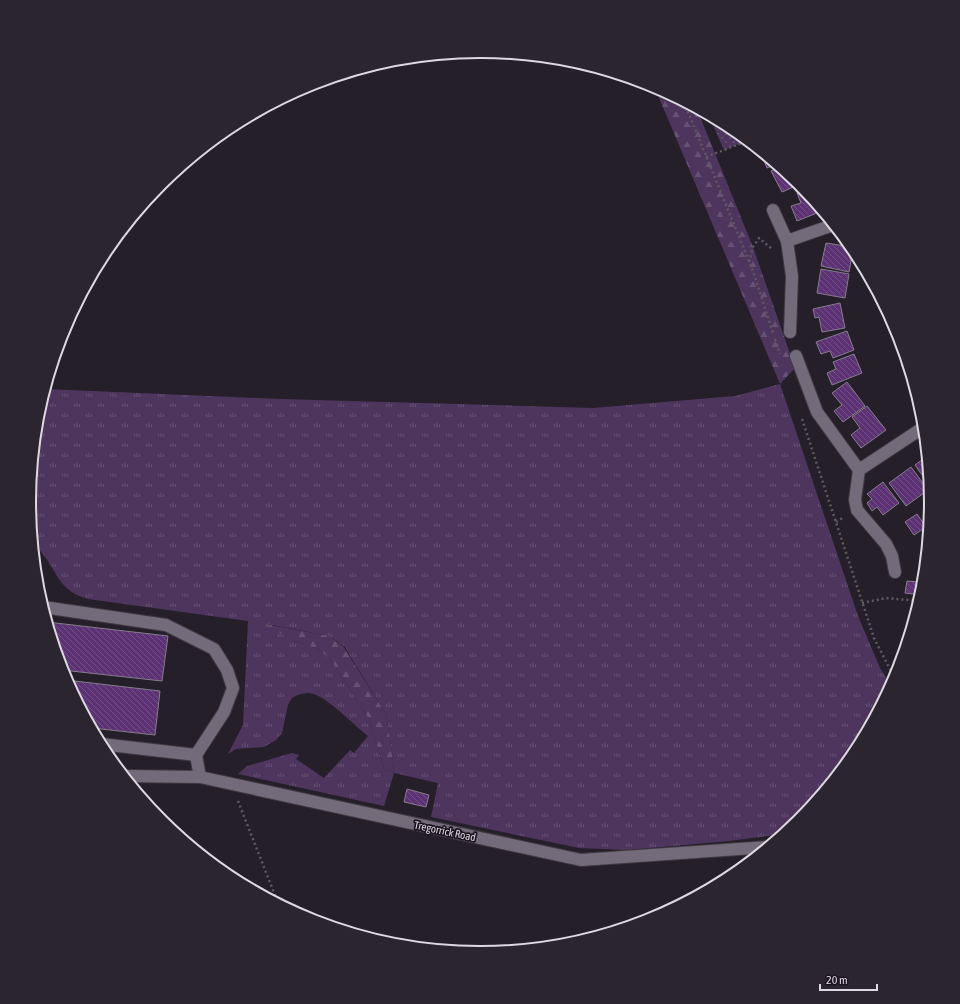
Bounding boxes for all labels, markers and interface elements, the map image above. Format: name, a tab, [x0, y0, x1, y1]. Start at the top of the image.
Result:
street label: Tregorrick Road	[413, 819, 477, 843]
scale bar	[820, 966, 877, 992]
text: 20 m	[826, 973, 848, 987]

